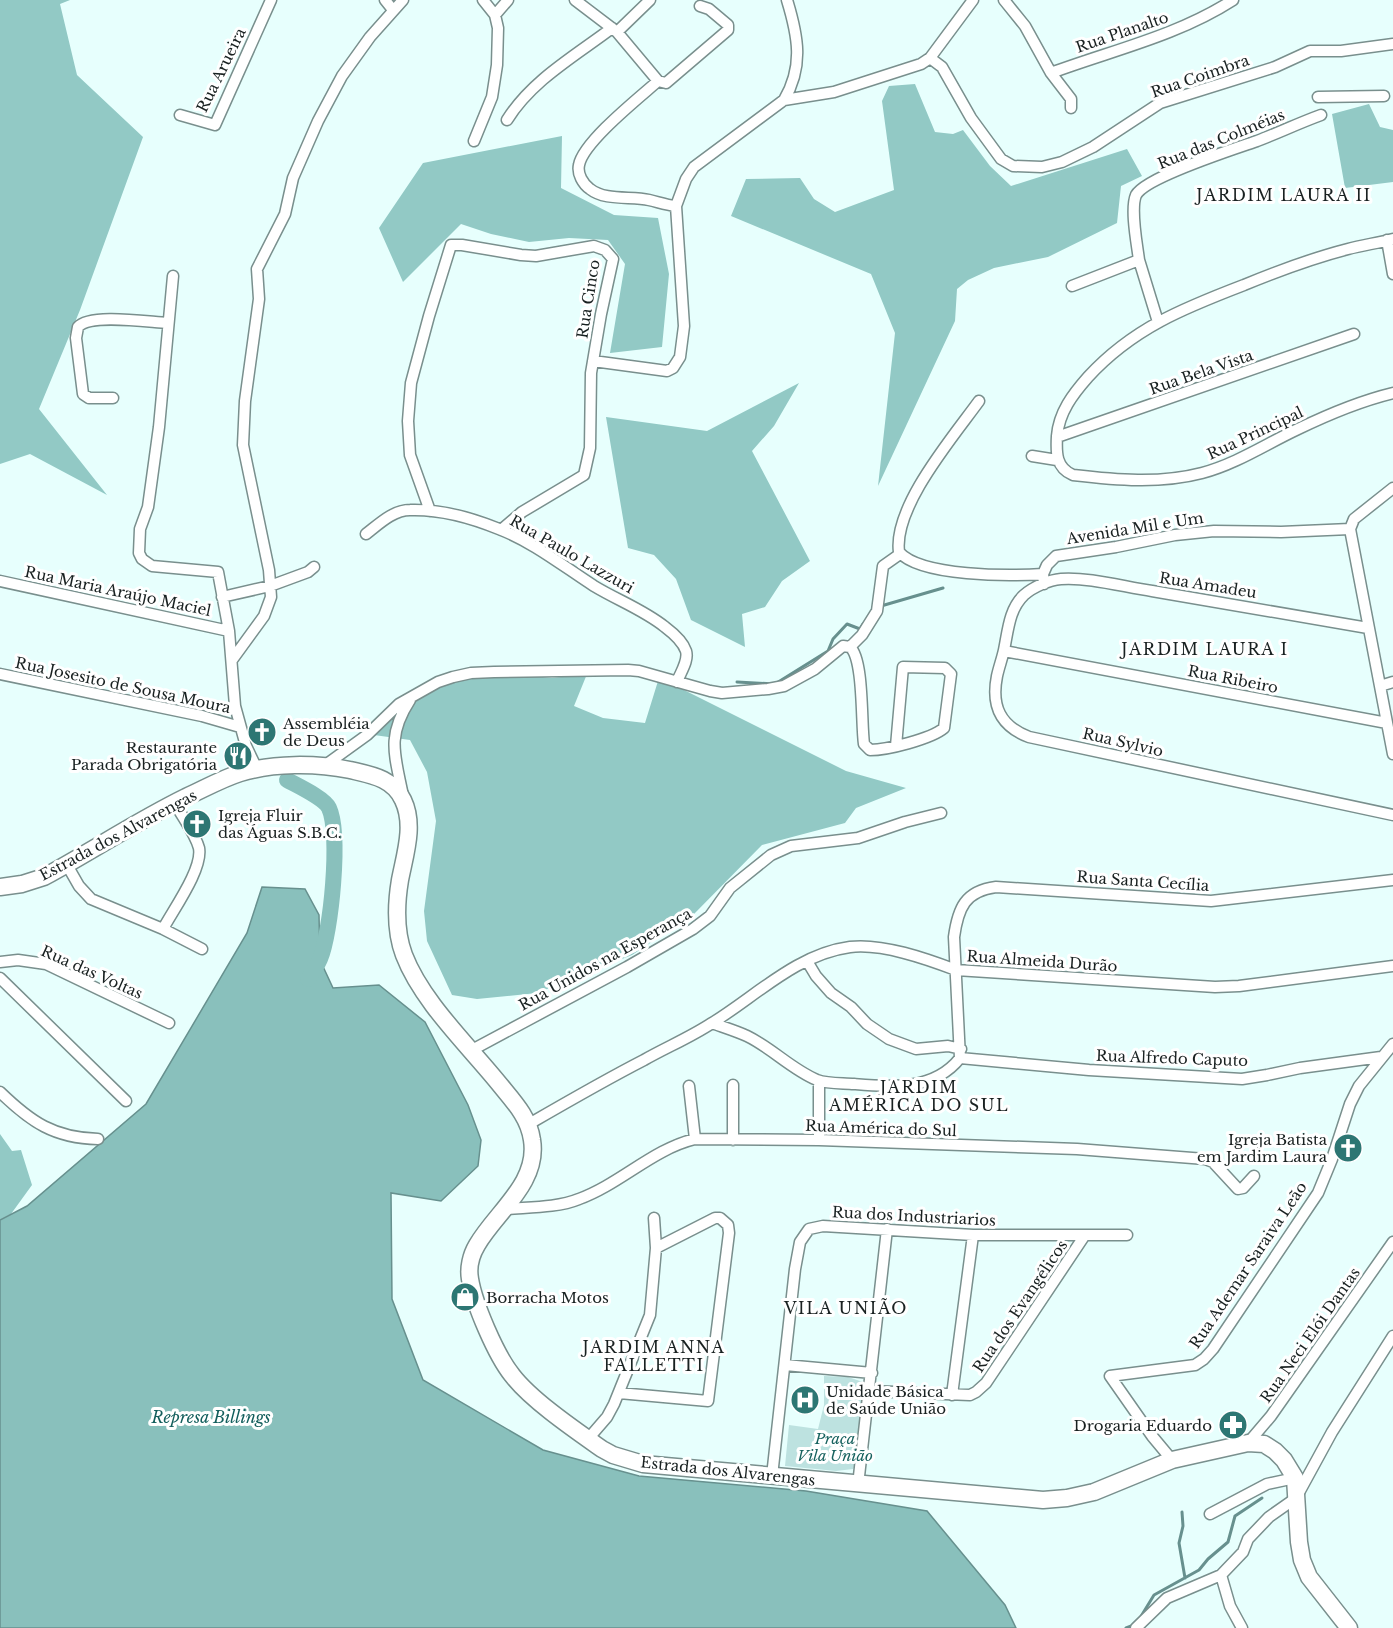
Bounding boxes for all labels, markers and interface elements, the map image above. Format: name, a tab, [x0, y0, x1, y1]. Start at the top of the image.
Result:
street label: Rua Planalto	[1073, 7, 1171, 57]
street label: Rua Arueira	[192, 24, 250, 115]
street label: Rua Coimbra	[1148, 50, 1252, 102]
street label: Rua das Colméias	[1155, 105, 1288, 173]
district label: JARDIM LAURA II	[1194, 185, 1372, 205]
street label: Rua Cinco	[572, 258, 604, 340]
street label: Rua Bela Vista	[1147, 345, 1256, 399]
street label: Rua Principal	[1204, 402, 1306, 464]
street label: Avenida Mil e Um	[1064, 508, 1205, 548]
street label: Rua Paulo Lazzuri	[507, 511, 637, 597]
street label: Rua Maria Araújo Maciel	[23, 562, 213, 620]
street label: Rua Amadeu	[1158, 568, 1258, 602]
district label: JARDIM LAURA I	[1119, 639, 1289, 659]
street label: Rua Josesito de Sousa Moura	[14, 653, 233, 717]
street label: Rua Ribeiro	[1186, 661, 1280, 697]
place label: Assembléia de Deus	[282, 714, 370, 750]
church icon: Assembléia de Deus	[246, 716, 278, 748]
street label: Rua Sylvio	[1081, 724, 1165, 761]
place label: Restaurante Parada Obrigatória	[71, 738, 218, 774]
restaurant icon: Restaurante Parada Obrigatória	[222, 740, 254, 772]
street label: Estrada dos Alvarengas	[36, 785, 200, 885]
place label: Igreja Fluir das Águas S.B.C.	[218, 806, 342, 842]
church icon: Igreja Fluir das Águas S.B.C.	[181, 808, 213, 840]
street label: Rua Santa Cecília	[1076, 867, 1211, 895]
street label: Rua Unidos na Esperança	[515, 903, 695, 1014]
street label: Rua das Voltas	[38, 941, 146, 1003]
street label: Rua Almeida Durão	[966, 946, 1118, 976]
street label: Rua Alfredo Caputo	[1096, 1046, 1249, 1070]
district label: JARDIM AMÉRICA DO SUL	[828, 1077, 1009, 1115]
street label: Rua América do Sul	[805, 1116, 957, 1140]
place label: Igreja Batista em Jardim Laura	[1197, 1130, 1328, 1166]
church icon: Igreja Batista em Jardim Laura	[1332, 1132, 1364, 1164]
street label: Rua Ademar Saraiva Leão	[1185, 1178, 1311, 1352]
street label: Rua dos Industriarios	[832, 1202, 997, 1230]
street label: Rua dos Evangélicos	[969, 1236, 1072, 1376]
street label: Rua Neci Elói Dantas	[1256, 1263, 1364, 1406]
shop icon: Borracha Motos	[449, 1281, 481, 1313]
place label: Borracha Motos	[486, 1288, 609, 1307]
district label: VILA UNIÃO	[783, 1297, 908, 1318]
district label: JARDIM ANNA FALLETTI	[581, 1337, 725, 1375]
place label: Unidade Básica de Saúde União	[826, 1382, 946, 1418]
hospital icon: Unidade Básica de Saúde União	[789, 1384, 821, 1416]
water label: Represa Billings	[150, 1407, 271, 1427]
pharmacy icon: Drogaria Eduardo	[1217, 1409, 1249, 1441]
place label: Drogaria Eduardo	[1074, 1416, 1212, 1435]
park label: Praça Vila União	[797, 1429, 873, 1465]
street label: Estrada dos Alvarengas	[640, 1452, 816, 1490]

